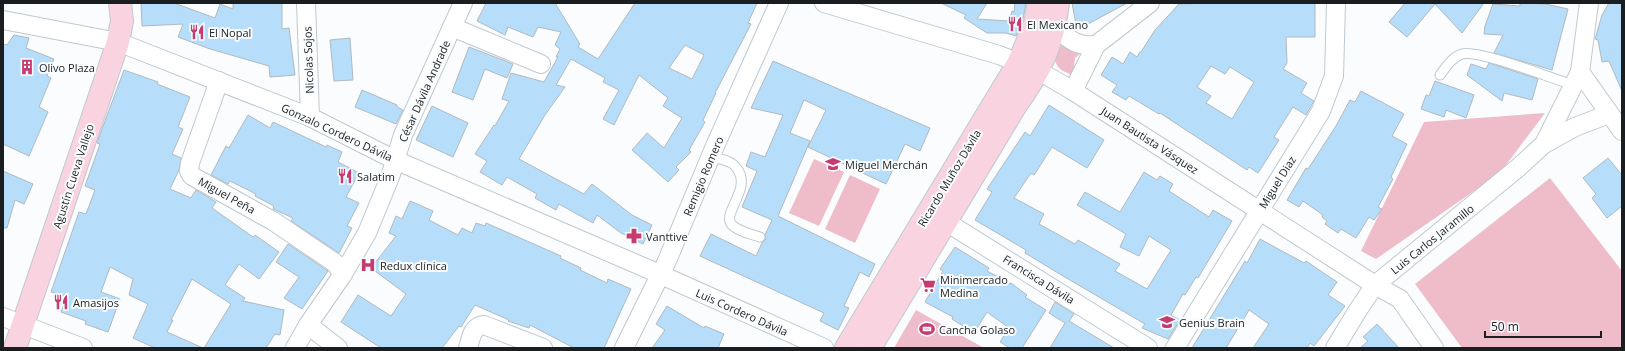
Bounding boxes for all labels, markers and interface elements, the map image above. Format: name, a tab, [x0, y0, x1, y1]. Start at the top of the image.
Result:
restaurant icon: El Mexicano	[1006, 15, 1024, 33]
place label: El Mexicano	[1027, 17, 1088, 32]
restaurant icon: El Nopal	[188, 23, 206, 41]
place label: El Nopal	[209, 25, 251, 40]
street label: Nicolas Sojos	[299, 26, 317, 94]
street label: César Dávila Andrade	[395, 38, 453, 144]
building icon: Olivo Plaza	[18, 58, 36, 76]
place label: Olivo Plaza	[39, 60, 95, 75]
street label: Gonzalo Cordero Dávila	[279, 100, 395, 164]
street label: Juan Bautista Vásquez	[1098, 102, 1201, 177]
street label: Agustín Cueva Vallejo	[49, 121, 97, 230]
street label: Ricardo Muñoz Dávila	[914, 127, 984, 229]
street label: Remigio Romero	[679, 134, 727, 218]
street label: Miguel Diaz	[1255, 153, 1299, 211]
school or university icon: Miguel Merchán	[824, 155, 842, 173]
place label: Miguel Merchán	[845, 157, 928, 172]
restaurant icon: Salatim	[336, 167, 354, 185]
place label: Salatim	[357, 169, 395, 184]
street label: Miguel Peña	[196, 173, 258, 217]
street label: Luis Carlos Jaramillo	[1387, 200, 1477, 277]
pharmacy icon: Vanttive	[625, 227, 643, 245]
place label: Vanttive	[646, 229, 688, 244]
street label: Francisca Dávila	[1000, 251, 1078, 307]
hospital icon: Redux clínica	[359, 256, 377, 274]
place label: Redux clínica	[380, 258, 447, 273]
place label: Minimercado Medina	[940, 272, 1008, 300]
supermarket icon: Minimercado Medina	[919, 276, 937, 294]
street label: Luis Cordero Dávila	[693, 285, 791, 339]
restaurant icon: Amasijos	[52, 293, 70, 311]
place label: Amasijos	[73, 295, 119, 310]
school or university icon: Genius Brain	[1158, 313, 1176, 331]
scale bar	[1485, 313, 1601, 339]
place label: Genius Brain	[1179, 315, 1245, 330]
text: 50 m	[1491, 318, 1519, 335]
sports icon: Cancha Golaso	[918, 320, 936, 338]
place label: Cancha Golaso	[939, 322, 1016, 337]

